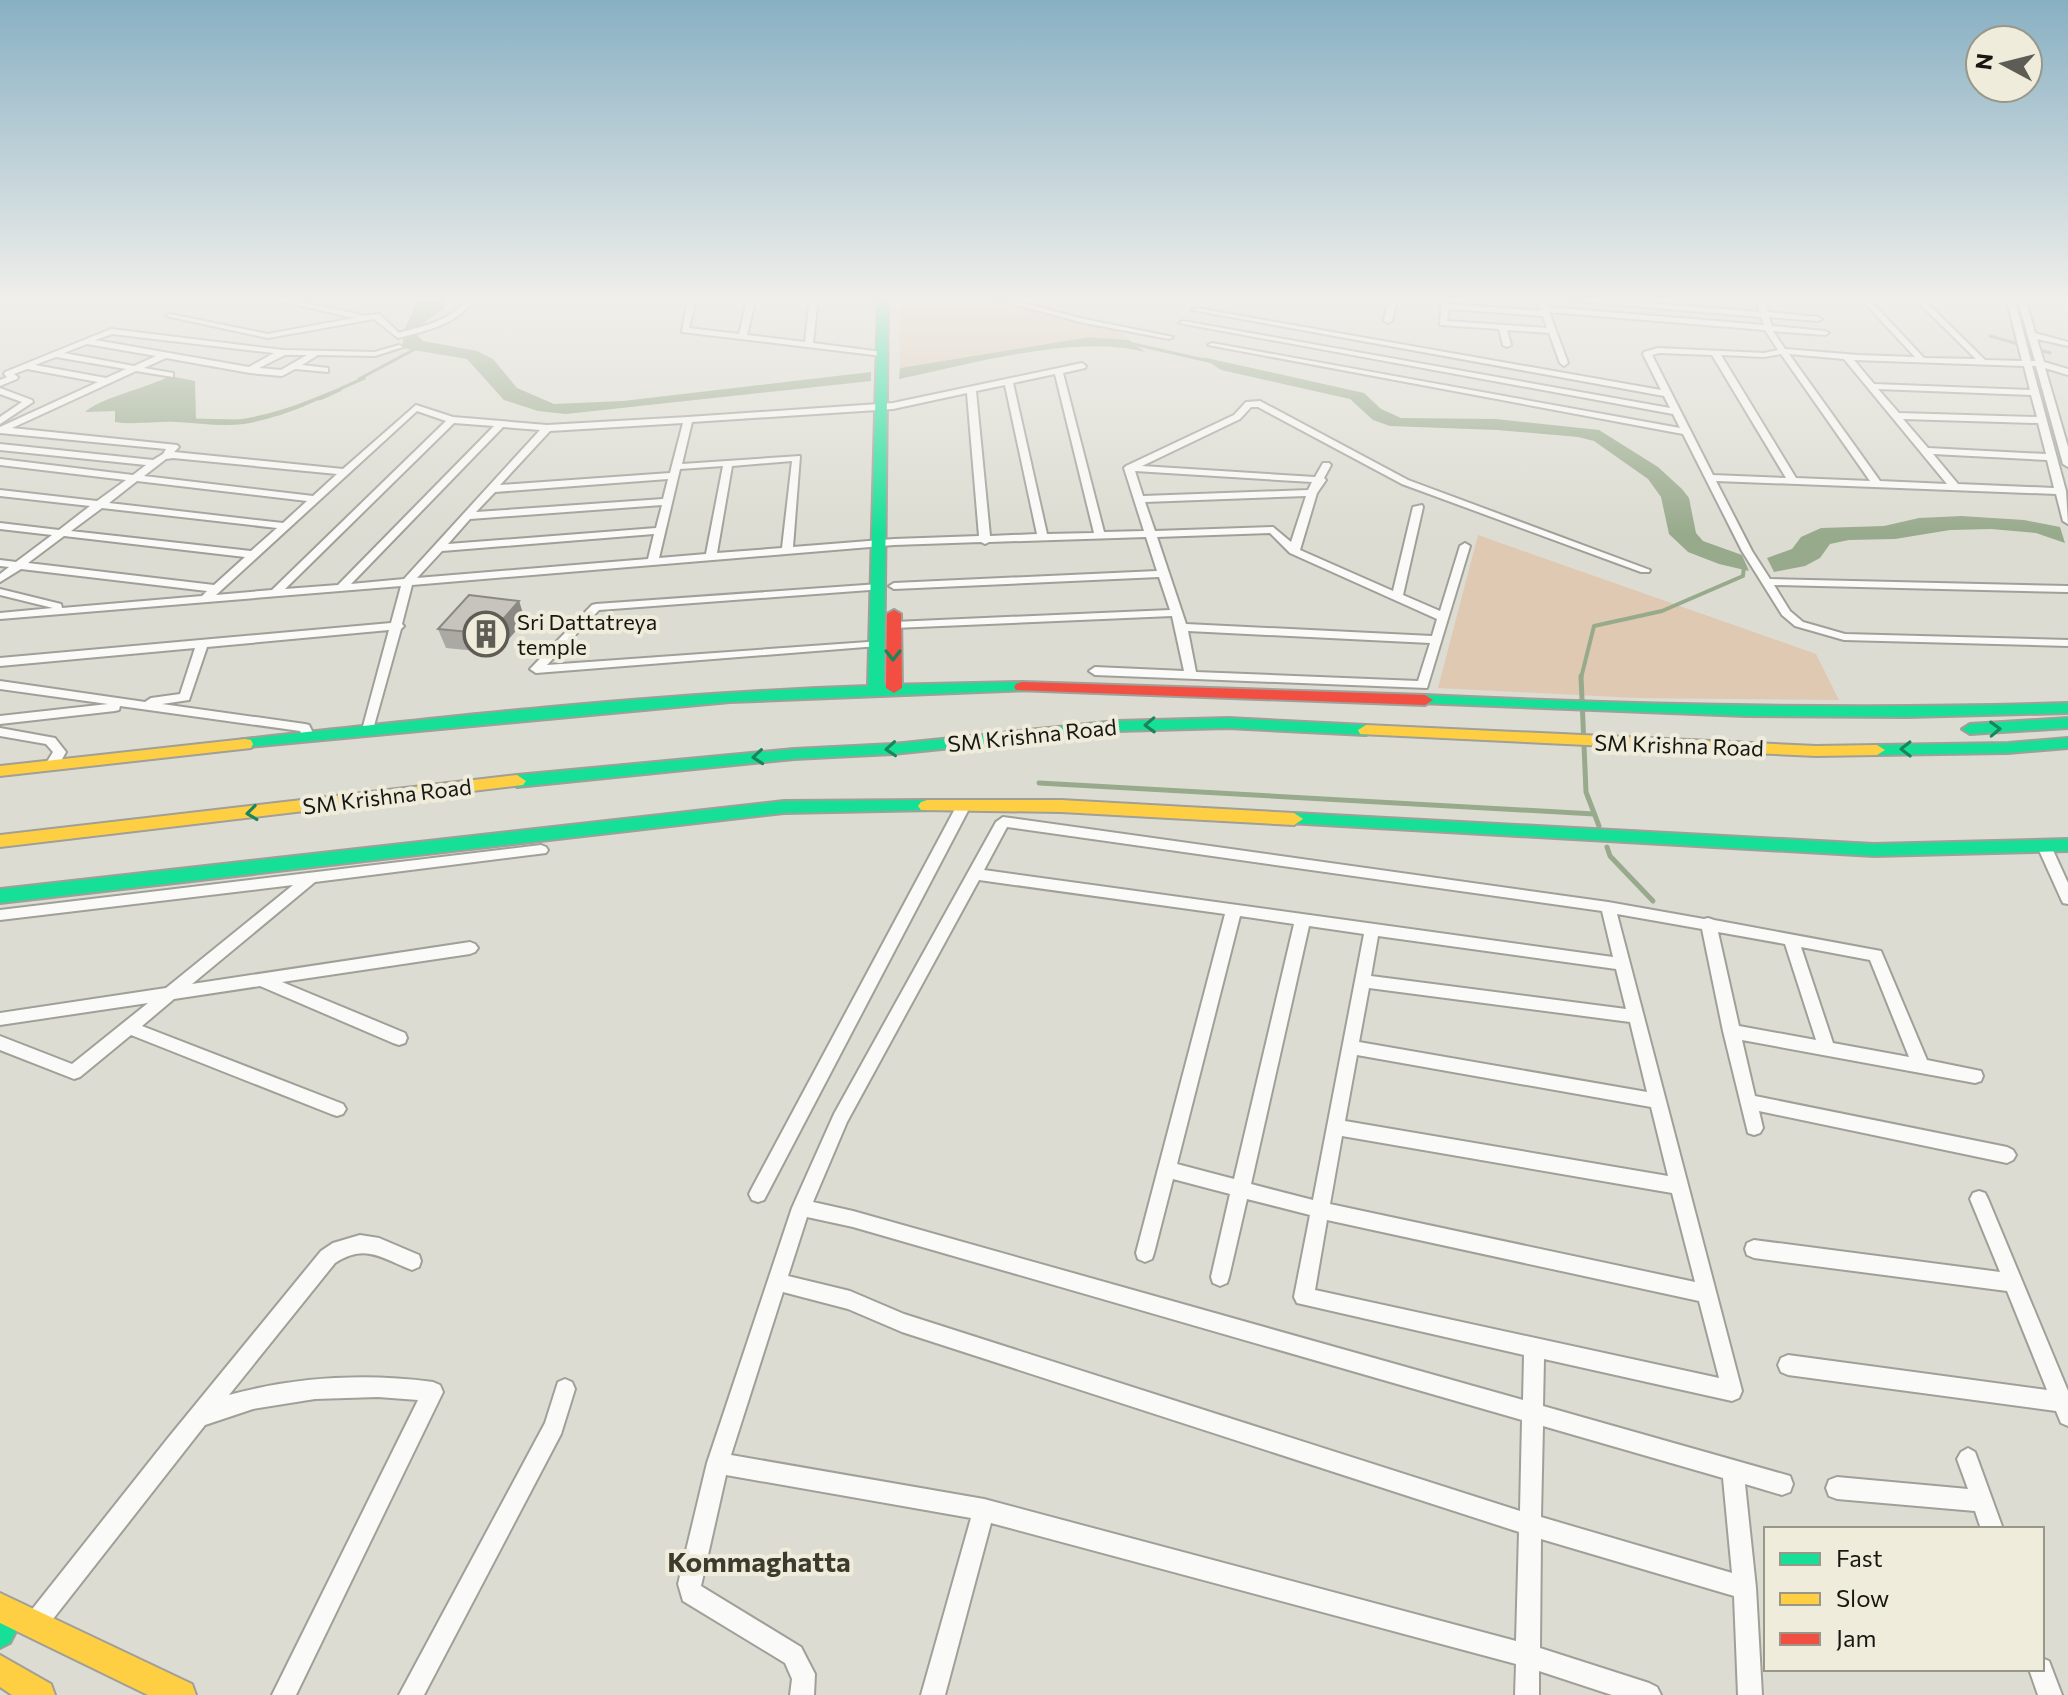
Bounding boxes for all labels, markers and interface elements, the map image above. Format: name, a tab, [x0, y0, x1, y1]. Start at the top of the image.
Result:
north arrow	[1964, 24, 2044, 104]
text: N	[1969, 52, 1998, 71]
place label: Sri Dattatreya temple	[517, 608, 657, 660]
building icon: Sri Dattatreya temple	[462, 610, 510, 658]
one-way arrow	[885, 649, 902, 662]
street label: SM Krishna Road	[946, 713, 1118, 757]
one-way arrow	[1143, 716, 1156, 733]
one-way arrow	[1989, 720, 2002, 737]
street label: SM Krishna Road	[1594, 729, 1764, 761]
one-way arrow	[884, 740, 897, 757]
one-way arrow	[1899, 741, 1912, 758]
one-way arrow	[751, 748, 764, 765]
street label: SM Krishna Road	[301, 772, 473, 820]
one-way arrow	[245, 804, 258, 821]
legend	[1764, 1527, 2044, 1671]
text: Fast	[1836, 1543, 1883, 1572]
district label: Kommaghatta	[667, 1544, 851, 1578]
text: Slow	[1836, 1583, 1889, 1612]
text: Jam	[1836, 1623, 1876, 1652]

